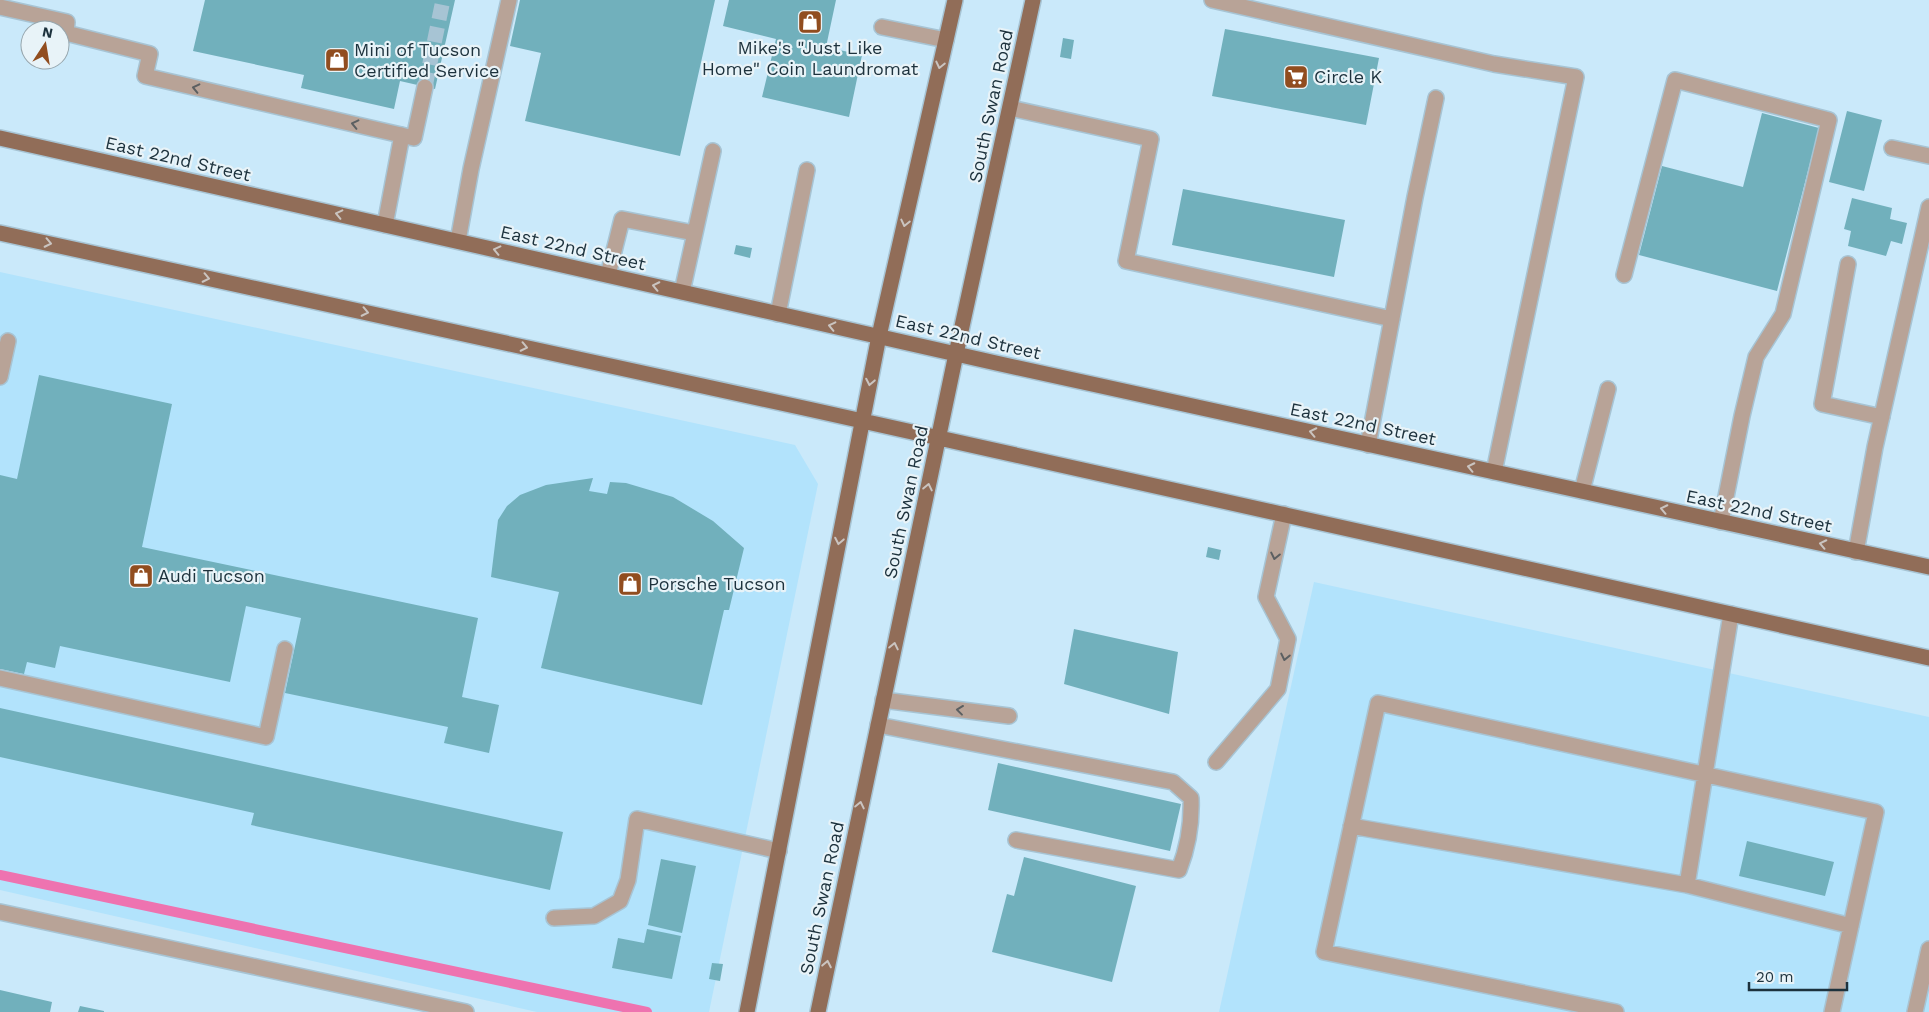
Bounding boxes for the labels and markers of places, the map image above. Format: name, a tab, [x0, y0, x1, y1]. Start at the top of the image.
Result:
shop icon: Mike's "Just Like Home" Coin Laundromat	[797, 9, 823, 35]
place label: Mike's "Just Like Home" Coin Laundromat	[702, 37, 919, 79]
place label: Mini of Tucson Certified Service	[354, 39, 499, 81]
shop icon: Mini of Tucson Certified Service	[324, 47, 350, 73]
supermarket icon: Circle K	[1283, 64, 1309, 90]
place label: Circle K	[1314, 66, 1382, 87]
shop icon: Audi Tucson	[128, 563, 154, 589]
place label: Audi Tucson	[158, 565, 265, 586]
shop icon: Porsche Tucson	[617, 571, 643, 597]
place label: Porsche Tucson	[648, 573, 786, 594]

